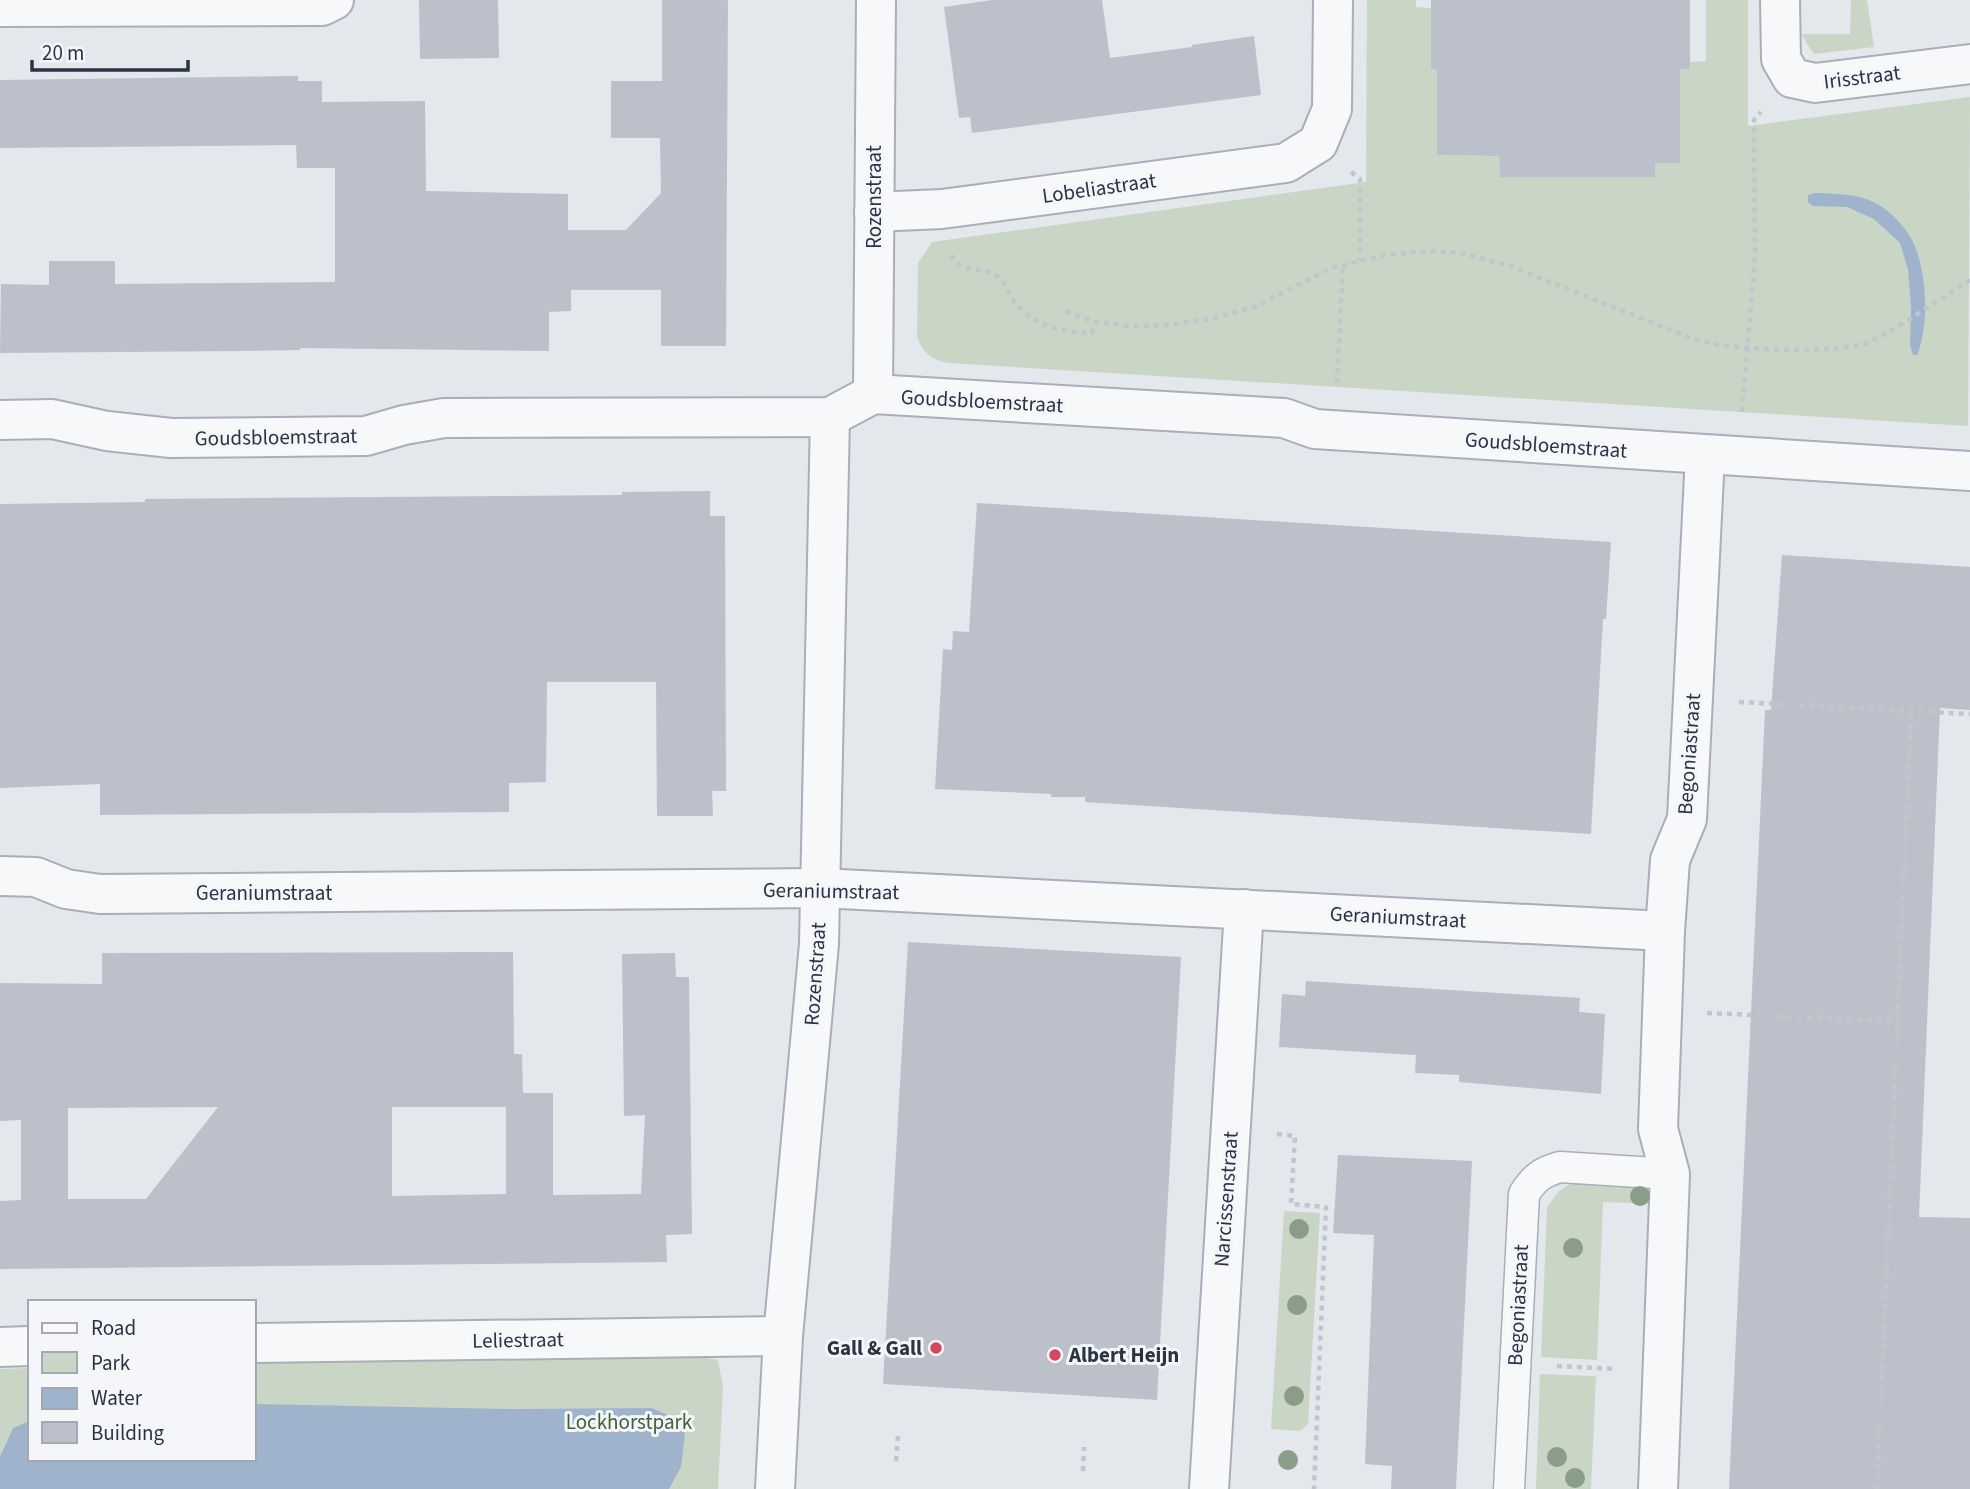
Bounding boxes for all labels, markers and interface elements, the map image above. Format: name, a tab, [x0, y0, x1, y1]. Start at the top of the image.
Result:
scale bar	[32, 28, 187, 72]
text: 20 m	[42, 38, 84, 68]
street label: Irisstraat	[1822, 57, 1902, 97]
street label: Rozenstraat	[859, 145, 889, 249]
street label: Lobeliastraat	[1040, 165, 1158, 211]
street label: Goudsbloemstraat	[900, 382, 1064, 420]
street label: Goudsbloemstraat	[194, 421, 358, 453]
street label: Goudsbloemstraat	[1464, 424, 1628, 466]
street label: Begoniastraat	[1670, 692, 1708, 816]
street label: Geraniumstraat	[763, 875, 899, 907]
street label: Geraniumstraat	[196, 878, 332, 908]
street label: Geraniumstraat	[1329, 898, 1467, 936]
street label: Rozenstraat	[796, 921, 834, 1027]
street label: Narcissenstraat	[1206, 1130, 1246, 1268]
street label: Begoniastraat	[1500, 1243, 1536, 1367]
legend	[28, 1300, 256, 1461]
text: Road	[91, 1313, 136, 1343]
street label: Leliestraat	[472, 1324, 564, 1356]
place label: Gall & Gall	[827, 1333, 922, 1363]
marker: Gall & Gall	[928, 1340, 944, 1356]
place label: Albert Heijn	[1068, 1340, 1179, 1370]
marker: Albert Heijn	[1047, 1347, 1063, 1363]
text: Park	[91, 1348, 131, 1378]
text: Water	[91, 1383, 143, 1413]
park label: Lockhorstpark	[566, 1407, 693, 1437]
text: Building	[91, 1418, 165, 1448]

